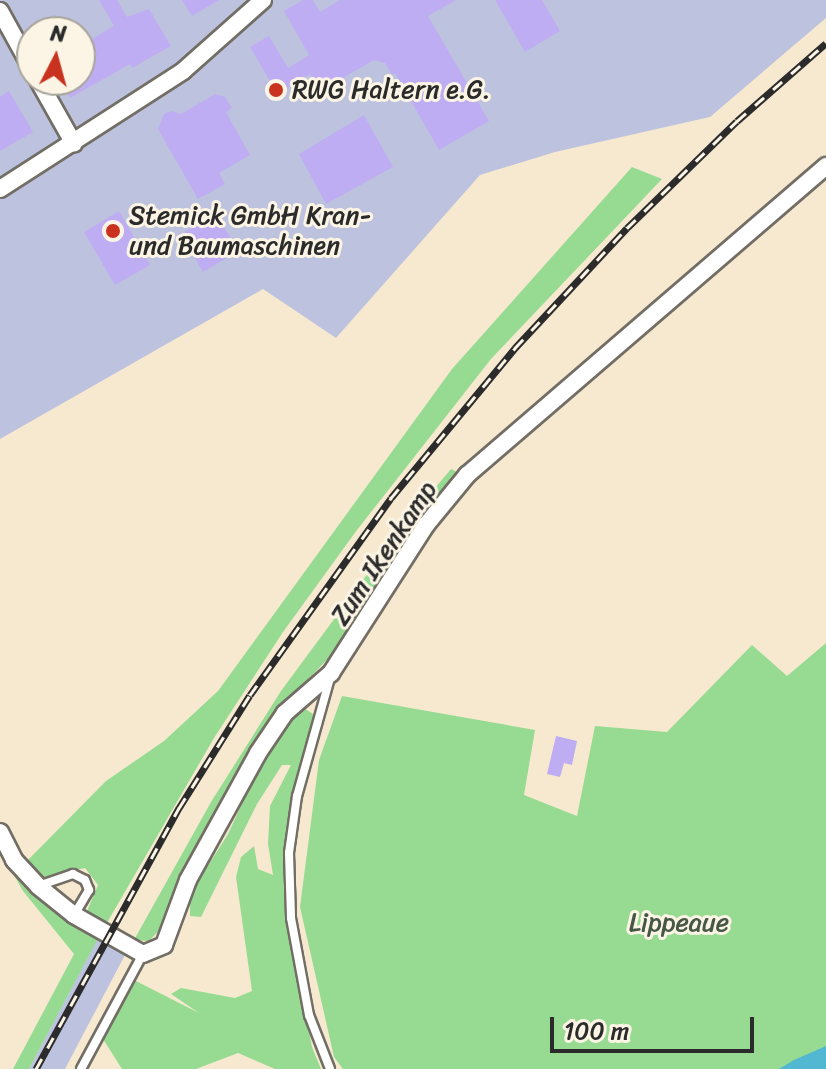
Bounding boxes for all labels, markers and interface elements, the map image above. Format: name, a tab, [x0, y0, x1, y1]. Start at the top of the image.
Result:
text: N	[49, 13, 68, 54]
north arrow	[16, 16, 96, 96]
place label: RWG Haltern e.G.	[292, 74, 491, 106]
marker: RWG Haltern e.G.	[267, 81, 285, 99]
place label: Stemick GmbH Kran- und Baumaschinen	[129, 200, 372, 262]
marker: Stemick GmbH Kran- und Baumaschinen	[104, 222, 122, 240]
street label: Zum Ikenkamp	[324, 475, 444, 631]
park label: Lippeaue	[629, 907, 729, 939]
scale bar	[554, 1001, 758, 1051]
text: 100 m	[564, 1010, 629, 1052]

